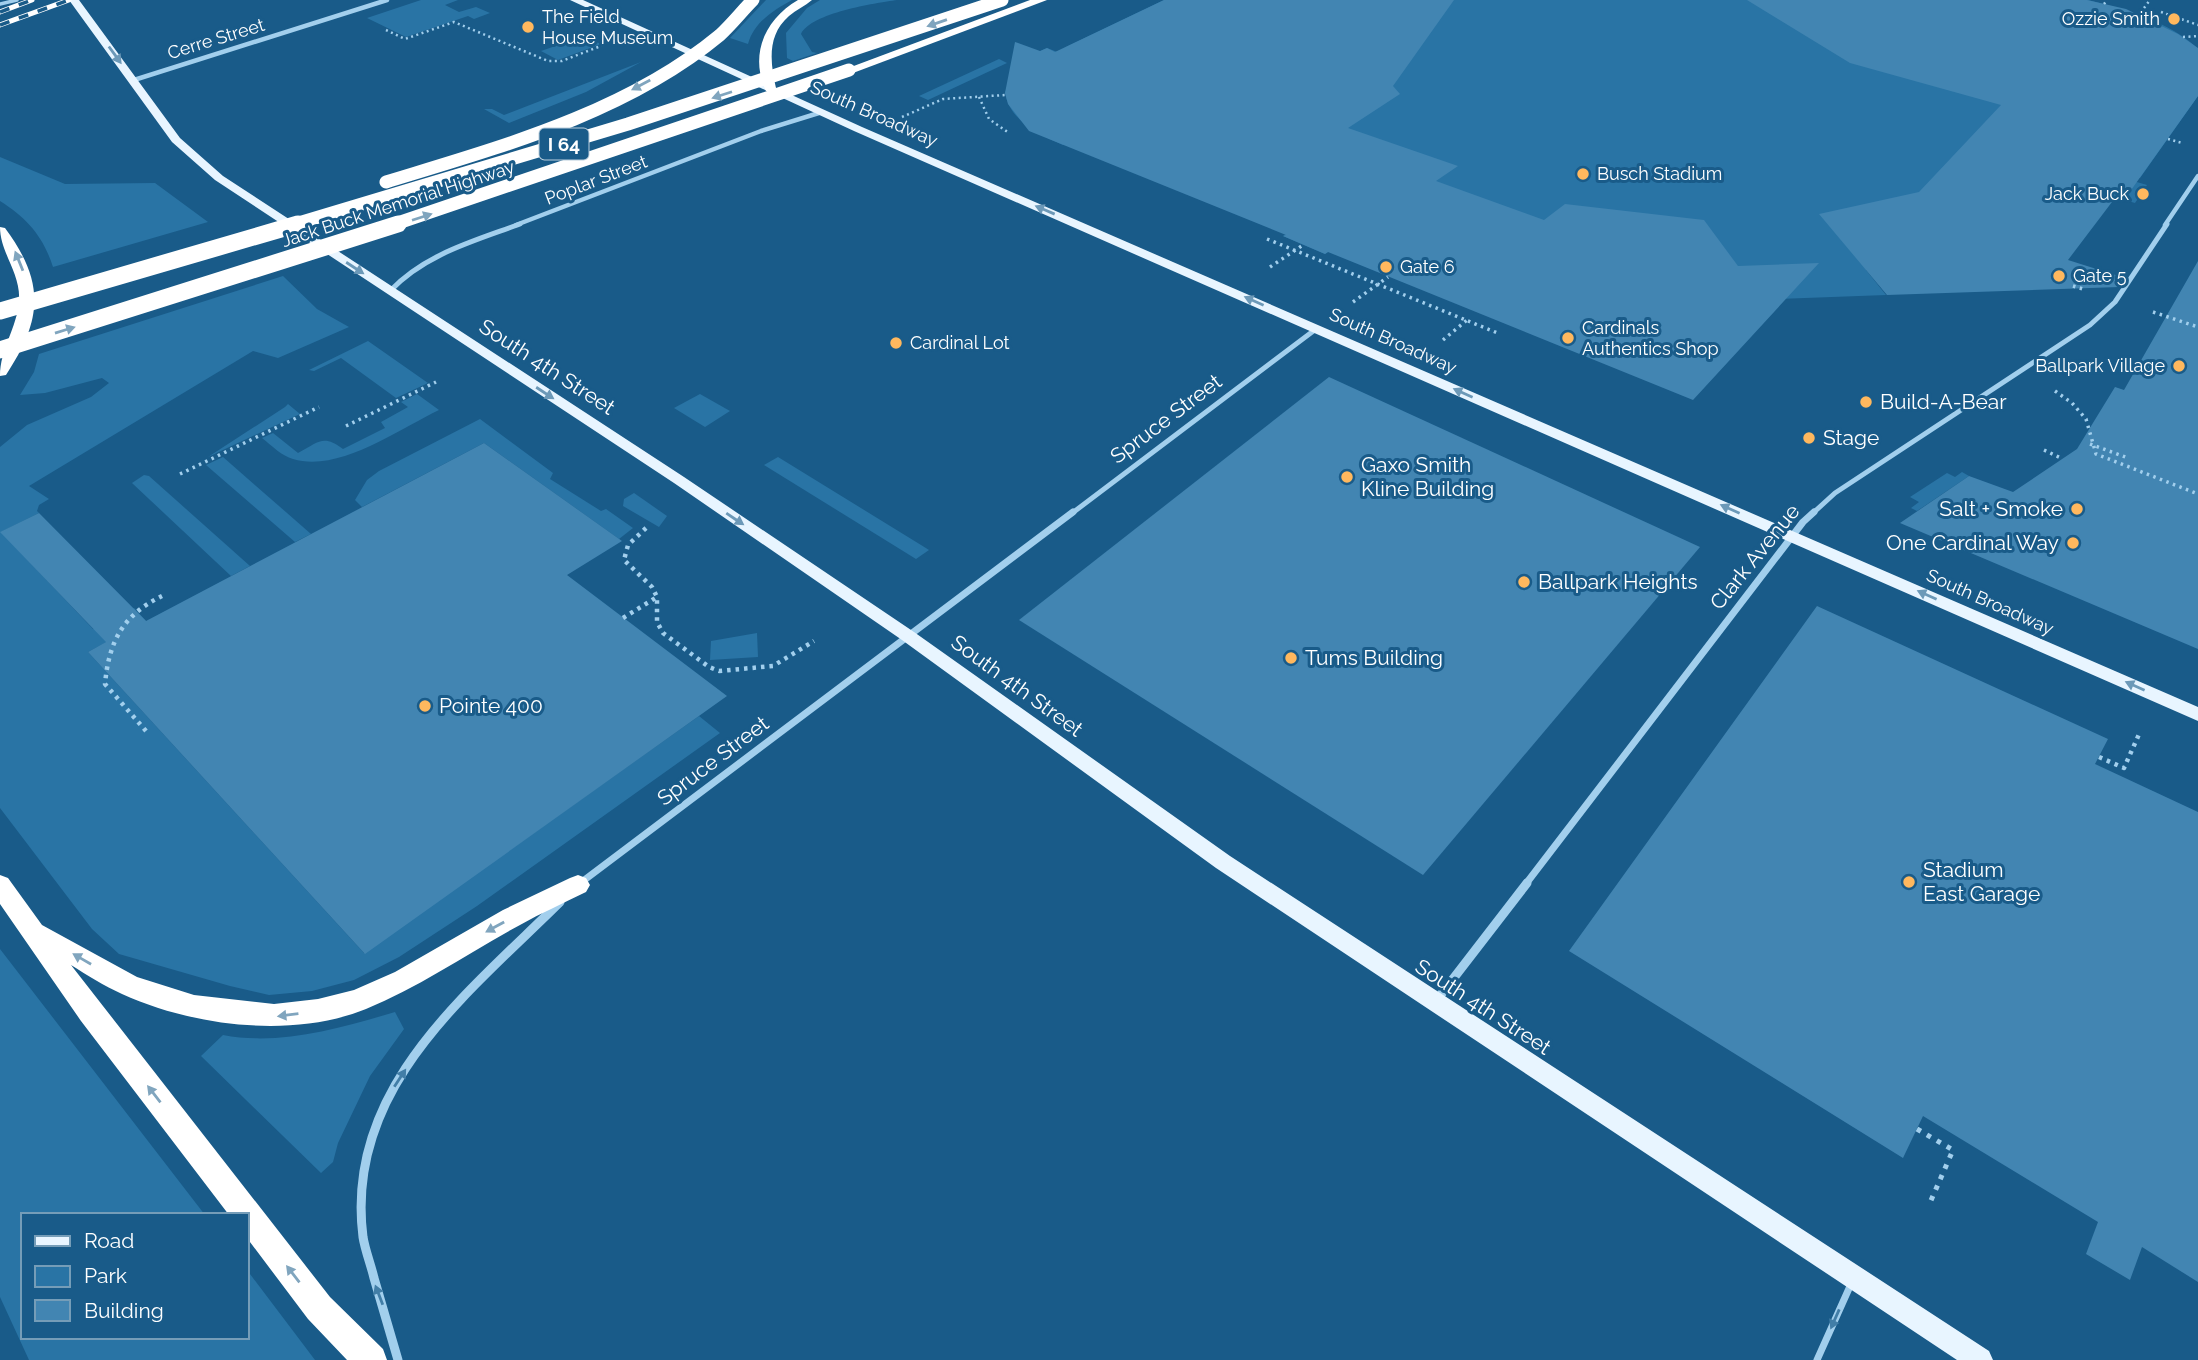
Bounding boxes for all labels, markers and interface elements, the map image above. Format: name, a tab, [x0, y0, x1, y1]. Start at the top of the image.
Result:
place label: The Field House Museum	[542, 6, 673, 48]
place label: Ozzie Smith	[2062, 8, 2160, 29]
marker: Ozzie Smith	[2166, 11, 2182, 27]
street label: Cerre Street	[165, 14, 267, 63]
one-way arrow	[927, 18, 948, 29]
marker: The Field House Museum	[520, 19, 536, 35]
one-way arrow	[108, 45, 123, 63]
street label: South Broadway	[807, 76, 941, 151]
one-way arrow	[630, 78, 650, 90]
one-way arrow	[711, 90, 732, 100]
road number: I 64	[540, 128, 588, 160]
street label: Poplar Street	[542, 150, 650, 209]
street label: Jack Buck Memorial Highway	[279, 156, 517, 251]
place label: Busch Stadium	[1597, 163, 1722, 184]
marker: Busch Stadium	[1575, 166, 1591, 182]
place label: Jack Buck	[2045, 183, 2129, 204]
marker: Jack Buck	[2135, 186, 2151, 202]
one-way arrow	[1035, 205, 1056, 216]
one-way arrow	[412, 211, 433, 222]
one-way arrow	[13, 251, 24, 272]
place label: Gate 6	[1400, 256, 1455, 277]
marker: Gate 6	[1378, 259, 1394, 275]
one-way arrow	[346, 261, 364, 275]
place label: Gate 5	[2073, 265, 2127, 286]
marker: Gate 5	[2051, 268, 2067, 284]
one-way arrow	[1243, 296, 1264, 307]
street label: South Broadway	[1326, 303, 1460, 378]
street label: South 4th Street	[475, 313, 620, 420]
place label: Cardinals Authentics Shop	[1582, 317, 1719, 359]
one-way arrow	[55, 324, 76, 334]
marker: Cardinals Authentics Shop	[1560, 330, 1576, 346]
place label: Cardinal Lot	[910, 332, 1009, 353]
marker: Cardinal Lot	[888, 335, 904, 351]
place label: Ballpark Village	[2035, 355, 2165, 376]
marker: Ballpark Village	[2171, 358, 2187, 374]
street label: Spruce Street	[1105, 369, 1226, 469]
one-way arrow	[536, 386, 555, 399]
one-way arrow	[1452, 387, 1473, 398]
place label: Build-A-Bear	[1880, 389, 2007, 414]
marker: Build-A-Bear	[1858, 394, 1874, 410]
place label: Stage	[1823, 425, 1879, 450]
marker: Stage	[1801, 430, 1817, 446]
place label: Gaxo Smith Kline Building	[1361, 452, 1494, 501]
marker: Gaxo Smith Kline Building	[1339, 469, 1355, 485]
place label: Salt + Smoke	[1939, 496, 2063, 521]
street label: Clark Avenue	[1704, 499, 1805, 614]
marker: Salt + Smoke	[2069, 501, 2085, 517]
one-way arrow	[1719, 503, 1740, 514]
one-way arrow	[725, 512, 745, 525]
place label: One Cardinal Way	[1886, 530, 2059, 555]
marker: One Cardinal Way	[2065, 535, 2081, 551]
street label: South Broadway	[1923, 564, 2057, 639]
place label: Ballpark Heights	[1538, 569, 1698, 594]
marker: Ballpark Heights	[1516, 574, 1532, 590]
one-way arrow	[1917, 589, 1937, 601]
street label: South 4th Street	[947, 629, 1088, 742]
place label: Tums Building	[1305, 645, 1443, 670]
marker: Tums Building	[1283, 650, 1299, 666]
one-way arrow	[2125, 680, 2146, 691]
place label: Pointe 400	[439, 693, 543, 718]
marker: Pointe 400	[417, 698, 433, 714]
street label: Spruce Street	[652, 711, 773, 811]
place label: Stadium East Garage	[1923, 857, 2040, 906]
marker: Stadium East Garage	[1901, 874, 1917, 890]
one-way arrow	[485, 921, 505, 933]
one-way arrow	[72, 953, 92, 965]
street label: South 4th Street	[1411, 953, 1556, 1060]
one-way arrow	[277, 1009, 299, 1020]
one-way arrow	[393, 1068, 406, 1087]
one-way arrow	[146, 1086, 161, 1104]
legend	[21, 1213, 248, 1339]
text: Road	[84, 1228, 134, 1253]
text: Park	[84, 1263, 127, 1288]
one-way arrow	[286, 1265, 300, 1283]
one-way arrow	[373, 1284, 384, 1305]
text: Building	[84, 1298, 164, 1323]
one-way arrow	[1829, 1309, 1841, 1329]

